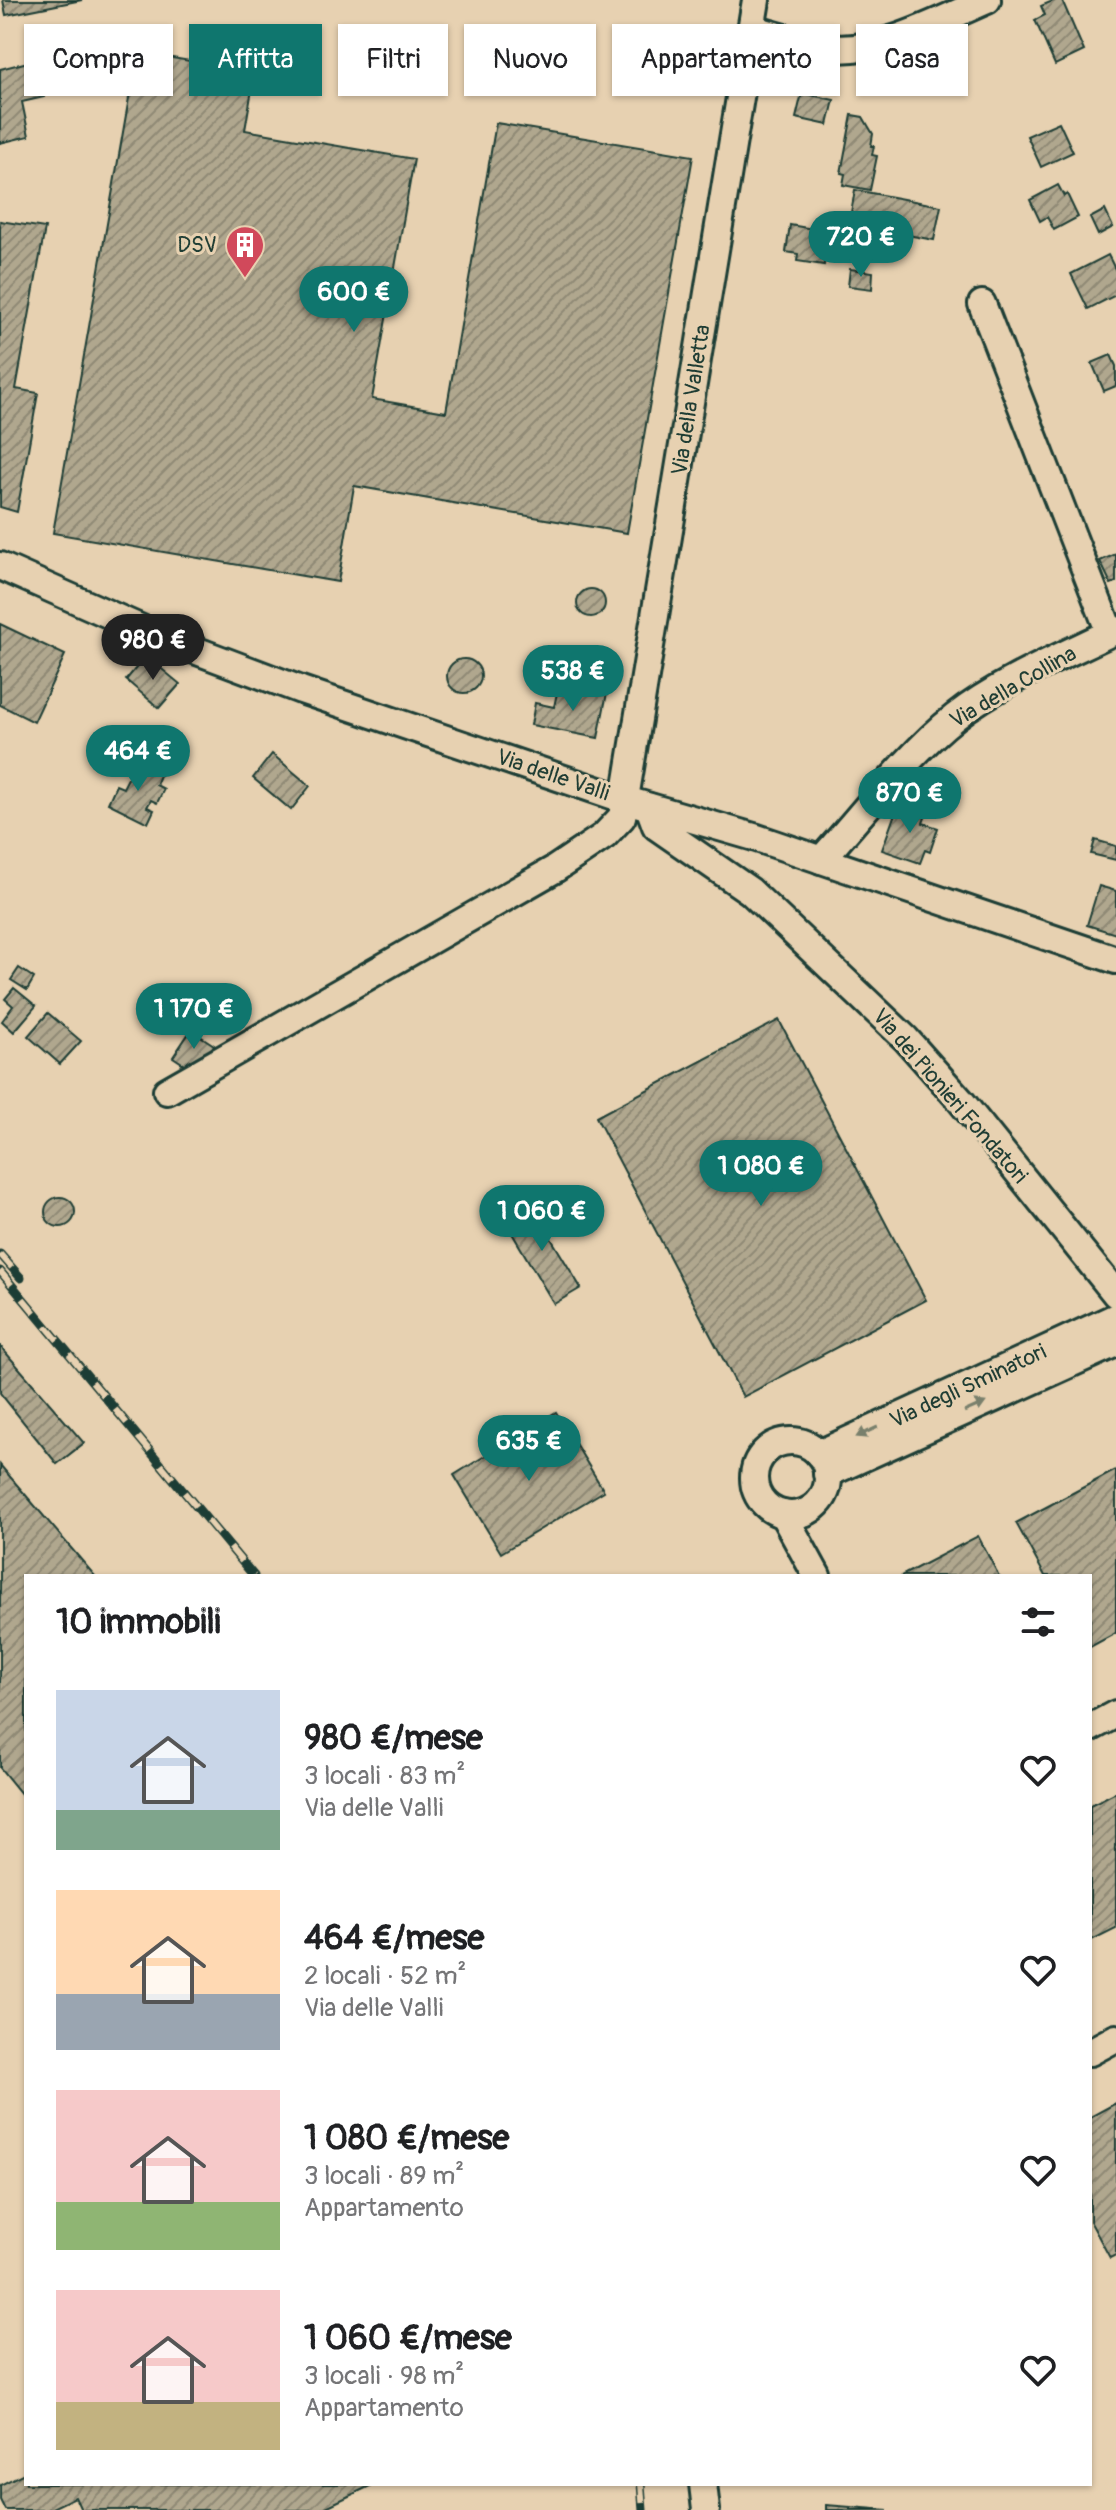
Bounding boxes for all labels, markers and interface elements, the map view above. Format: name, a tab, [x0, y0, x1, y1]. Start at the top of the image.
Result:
chip: Compra	[24, 24, 173, 96]
chip: Affitta	[189, 24, 322, 96]
chip: Filtri	[338, 24, 448, 96]
chip: Nuovo	[464, 24, 596, 96]
chip: Appartamento	[612, 24, 840, 96]
chip: Casa	[856, 24, 968, 96]
pin: 720 €	[805, 211, 917, 279]
text: 720 €	[827, 221, 895, 253]
building icon: DSV	[224, 224, 266, 279]
place label: DSV	[177, 231, 217, 259]
pin: 600 €	[298, 266, 410, 334]
text: 600 €	[317, 276, 391, 308]
street label: Via della Valletta	[665, 323, 717, 477]
pin: 980 €	[97, 614, 209, 682]
text: 980 €	[119, 624, 187, 656]
street label: Via della Collina	[945, 639, 1081, 735]
pin: 538 €	[517, 645, 629, 713]
text: 538 €	[541, 655, 605, 687]
pin: 464 €	[82, 725, 194, 793]
text: 464 €	[104, 735, 172, 767]
street label: Via delle Valli	[493, 743, 613, 807]
pin: 870 €	[854, 767, 966, 835]
text: 870 €	[876, 777, 944, 809]
pin: 1 170 €	[120, 983, 268, 1051]
text: 1 170 €	[154, 993, 234, 1025]
street label: Via dei Pionieri Fondatori	[866, 1003, 1034, 1189]
pin: 1 080 €	[687, 1140, 835, 1208]
text: 1 080 €	[717, 1150, 805, 1182]
pin: 1 060 €	[468, 1185, 616, 1253]
text: 1 060 €	[497, 1195, 587, 1227]
street label: Via degli Sminatori	[885, 1337, 1051, 1434]
one-way arrow	[963, 1400, 987, 1414]
pin: 635 €	[473, 1415, 585, 1483]
text: 635 €	[496, 1425, 562, 1457]
one-way arrow	[855, 1425, 879, 1439]
icon: filters	[1016, 1600, 1060, 1644]
text: 10 immobili	[56, 1601, 221, 1644]
text: 980 €/mese	[304, 1717, 483, 1760]
icon: home	[120, 1722, 216, 1818]
icon: heart	[1016, 1748, 1060, 1792]
text: 3 locali · 83 m²	[304, 1760, 465, 1792]
text: Via delle Valli	[304, 1792, 443, 1824]
text: 464 €/mese	[304, 1917, 484, 1960]
icon: home	[120, 1922, 216, 2018]
icon: heart	[1016, 1948, 1060, 1992]
text: 2 locali · 52 m²	[304, 1960, 466, 1992]
text: Via delle Valli	[304, 1992, 443, 2024]
text: 1 080 €/mese	[304, 2117, 509, 2160]
icon: home	[120, 2122, 216, 2218]
icon: heart	[1016, 2148, 1060, 2192]
text: 3 locali · 89 m²	[304, 2160, 464, 2192]
text: Appartamento	[304, 2192, 464, 2224]
text: 1 060 €/mese	[304, 2317, 512, 2360]
icon: home	[120, 2322, 216, 2418]
icon: heart	[1016, 2348, 1060, 2392]
text: 3 locali · 98 m²	[304, 2360, 464, 2392]
text: Appartamento	[304, 2392, 464, 2424]

